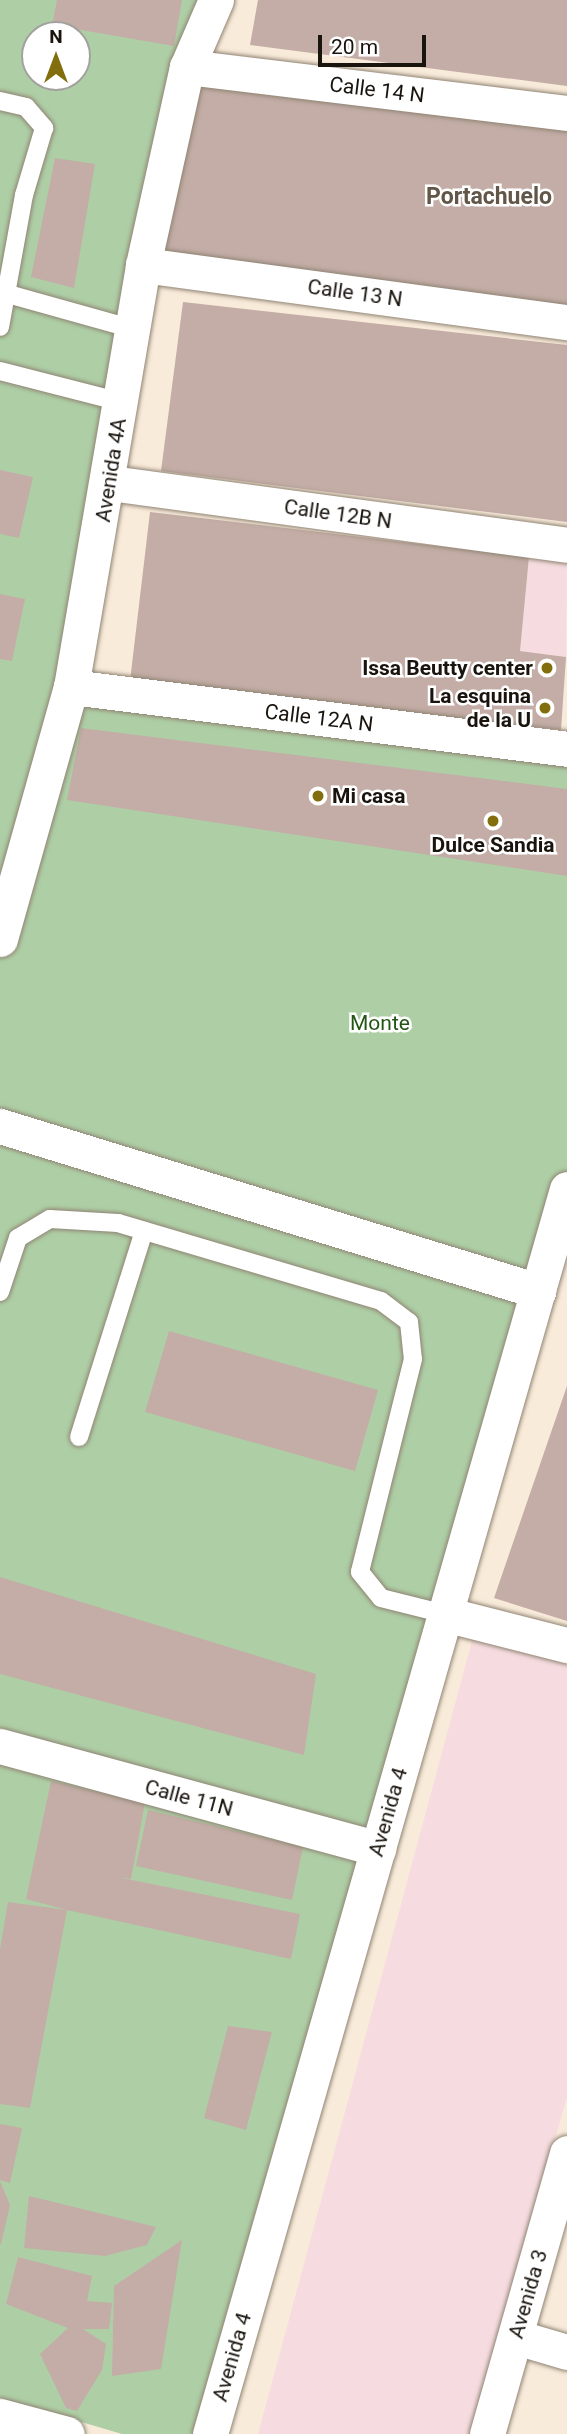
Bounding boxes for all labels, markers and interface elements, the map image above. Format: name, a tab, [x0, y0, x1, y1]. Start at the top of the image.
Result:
north arrow	[21, 21, 91, 91]
scale bar	[322, 21, 430, 65]
text: N	[49, 25, 63, 48]
text: 20 m	[331, 35, 378, 59]
street label: Calle 14 N	[328, 72, 426, 108]
district label: Portachuelo	[426, 183, 552, 211]
street label: Calle 13 N	[306, 274, 404, 312]
street label: Avenida 4A	[90, 416, 132, 524]
street label: Calle 12B N	[283, 494, 393, 534]
place label: Issa Beutty center	[362, 655, 533, 681]
marker: Issa Beutty center	[539, 660, 555, 676]
place label: La esquina de la U	[429, 683, 531, 733]
street label: Calle 12A N	[263, 699, 375, 737]
marker: La esquina de la U	[537, 700, 553, 716]
place label: Mi casa	[332, 783, 405, 809]
marker: Mi casa	[310, 788, 326, 804]
marker: Dulce Sandia	[485, 813, 501, 829]
place label: Dulce Sandia	[431, 832, 555, 858]
park label: Monte	[350, 1010, 410, 1036]
street label: Avenida 4	[363, 1765, 413, 1859]
street label: Calle 11N	[142, 1774, 236, 1822]
street label: Avenida 3	[503, 2247, 553, 2341]
street label: Avenida 4	[207, 2310, 257, 2404]

